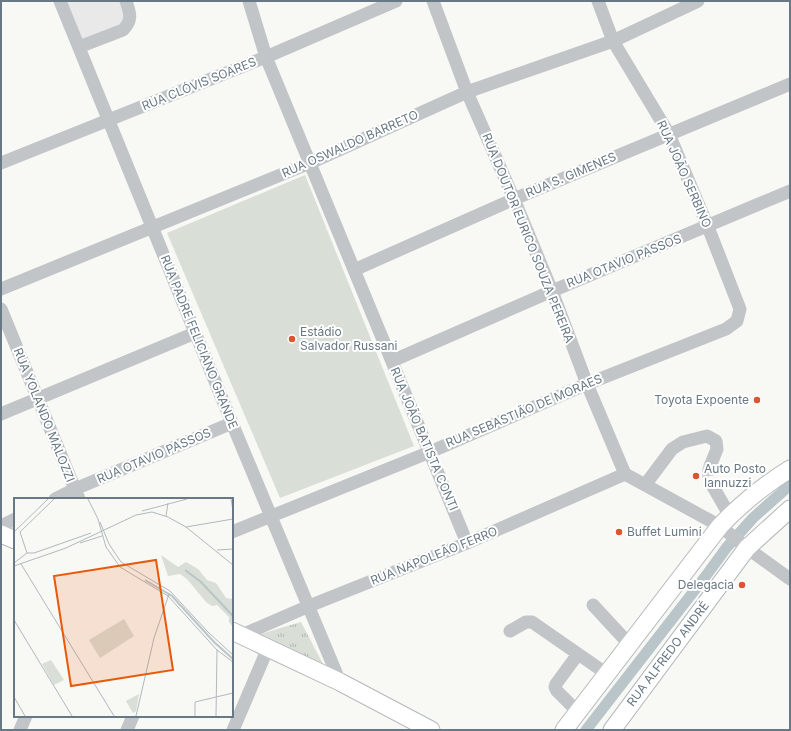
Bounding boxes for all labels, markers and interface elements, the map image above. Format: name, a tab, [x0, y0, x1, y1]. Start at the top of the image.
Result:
street label: RUA CLÓVIS SOARES	[139, 54, 258, 113]
street label: RUA OSWALDO BARRETO	[279, 107, 420, 180]
street label: RUA JOÃO SERBINO	[654, 118, 715, 230]
street label: RUA DOUTOR EURICO SOUZA PEREIRA	[479, 131, 578, 345]
street label: RUA S. GIMENES	[523, 149, 619, 200]
street label: RUA OTAVIO PASSOS	[564, 231, 684, 290]
street label: RUA PADRE FELICIANO GRANDE	[158, 253, 241, 431]
place label: Estádio Salvador Russani	[300, 324, 398, 353]
marker: Estádio Salvador Russani	[287, 334, 297, 344]
street label: RUA YOLANDO MALOZZI	[11, 346, 78, 484]
street label: RUA JOÃO BATISTA CONTI	[387, 365, 461, 513]
street label: RUA SEBASTIÃO DE MORAES	[443, 371, 605, 450]
place label: Toyota Expoente	[654, 392, 749, 407]
marker: Toyota Expoente	[752, 395, 762, 405]
street label: RUA OTAVIO PASSOS	[95, 425, 213, 486]
place label: Auto Posto Iannuzzi	[704, 461, 766, 490]
marker: Auto Posto Iannuzzi	[691, 471, 701, 481]
inset map	[14, 498, 233, 717]
street label: RUA NAPOLEÃO FERRO	[368, 523, 499, 588]
place label: Buffet Lumini	[627, 524, 702, 539]
marker: Buffet Lumini	[614, 527, 624, 537]
place label: Delegacia	[678, 577, 734, 592]
marker: Delegacia	[737, 580, 747, 590]
street label: RUA ALFREDO ANDRÉ	[623, 598, 712, 709]

